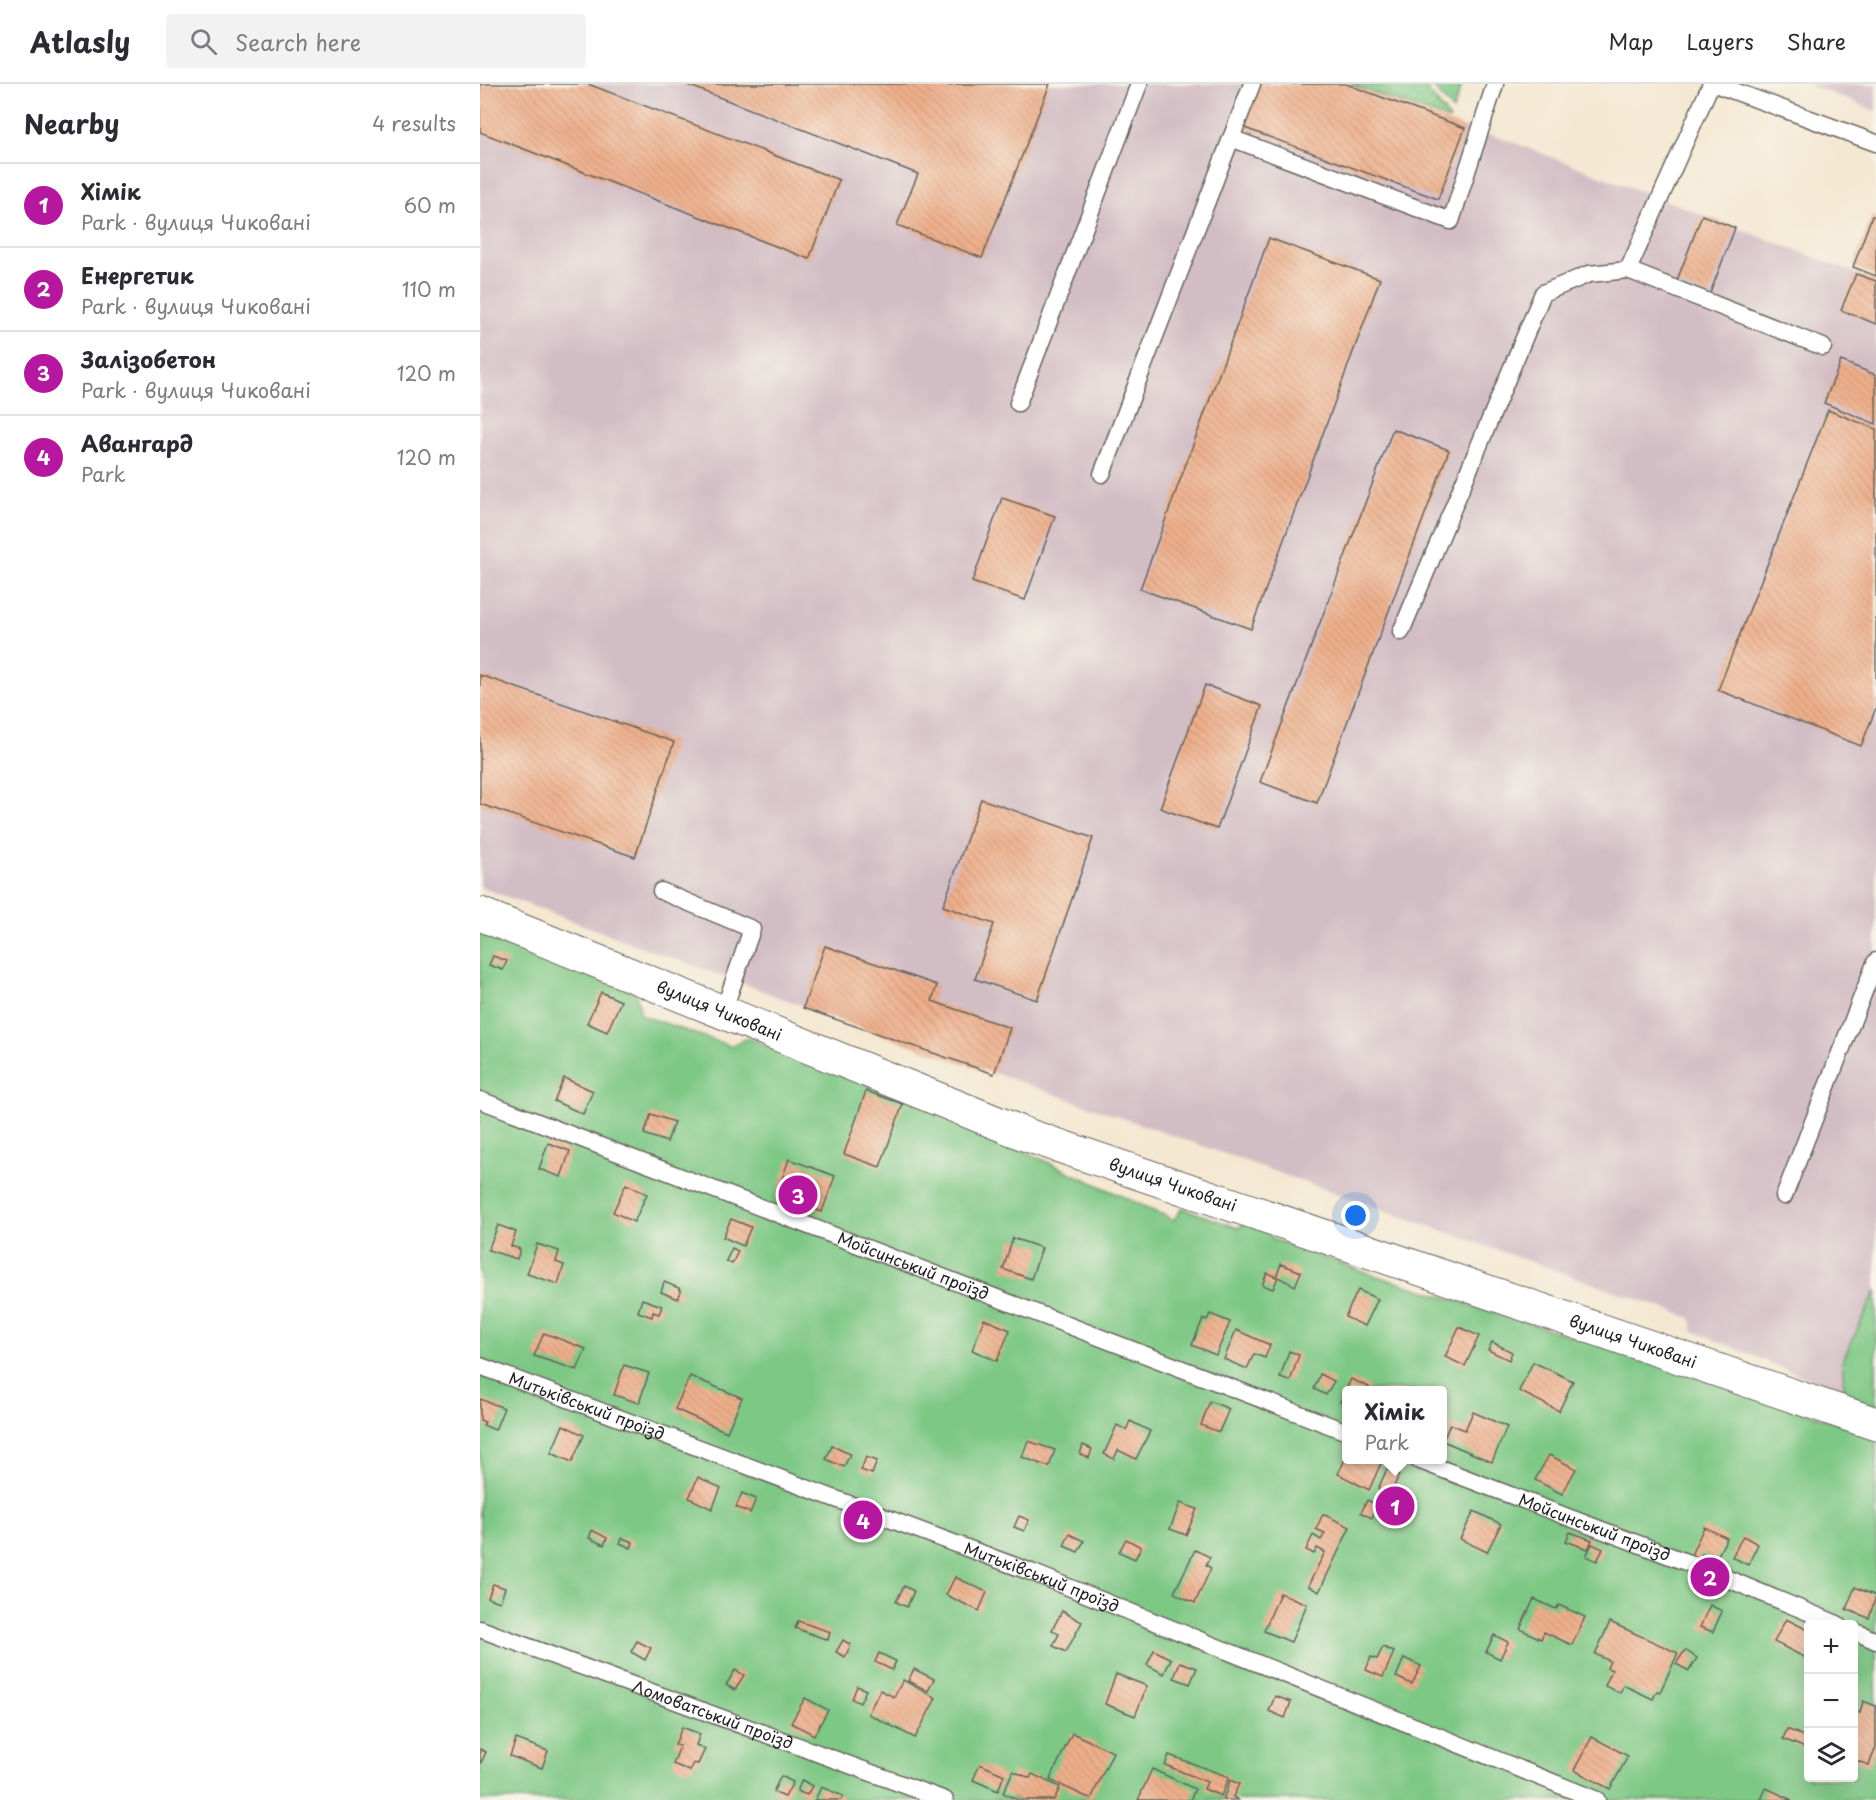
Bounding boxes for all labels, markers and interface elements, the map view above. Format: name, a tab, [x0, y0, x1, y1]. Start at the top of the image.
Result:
search box	[166, 14, 586, 68]
text: Atlasly	[30, 20, 130, 63]
icon: search	[187, 25, 220, 58]
text: Search here	[235, 25, 361, 58]
text: Map	[1609, 25, 1653, 57]
text: Layers	[1686, 25, 1754, 57]
text: Share	[1787, 25, 1846, 57]
text: Nearby	[24, 104, 119, 143]
text: 4 results	[372, 108, 456, 138]
text: Хімік	[81, 174, 141, 207]
text: 1	[39, 190, 48, 220]
text: 60 m	[404, 190, 456, 220]
text: Park · вулиця Чиковані	[81, 207, 311, 237]
text: Енергетик	[81, 258, 194, 291]
text: 2	[36, 274, 51, 304]
text: 110 m	[402, 274, 456, 304]
text: Park · вулиця Чиковані	[81, 291, 311, 321]
text: Залізобетон	[81, 342, 216, 375]
text: 3	[37, 358, 50, 388]
text: 120 m	[397, 358, 456, 388]
text: Park · вулиця Чиковані	[81, 375, 311, 405]
text: Авангард	[81, 426, 193, 459]
text: 4	[37, 442, 50, 472]
text: 120 m	[397, 442, 456, 472]
text: Park	[81, 459, 126, 489]
street label: вулиця Чиковані	[653, 974, 786, 1046]
street label: вулиця Чиковані	[1106, 1151, 1240, 1217]
pin: 3	[778, 1172, 818, 1218]
your location	[1341, 1201, 1370, 1230]
street label: Мойсинський проїзд	[834, 1225, 993, 1305]
street label: вулиця Чиковані	[1566, 1307, 1700, 1373]
street label: Митьківський проїзд	[506, 1365, 668, 1445]
popup	[1342, 1386, 1447, 1464]
text: Хімік	[1365, 1394, 1424, 1427]
text: Park	[1365, 1427, 1409, 1457]
pin: 1	[1376, 1484, 1414, 1528]
street label: Мойсинський проїзд	[1516, 1487, 1674, 1566]
pin: 4	[844, 1498, 883, 1542]
street label: Митьківський проїзд	[961, 1535, 1123, 1617]
pin: 2	[1690, 1554, 1730, 1600]
map controls	[1804, 1620, 1858, 1782]
button: +	[1804, 1620, 1858, 1674]
street label: Ломоватський проїзд	[629, 1673, 797, 1754]
button: −	[1804, 1674, 1858, 1728]
button: layers	[1804, 1728, 1858, 1782]

